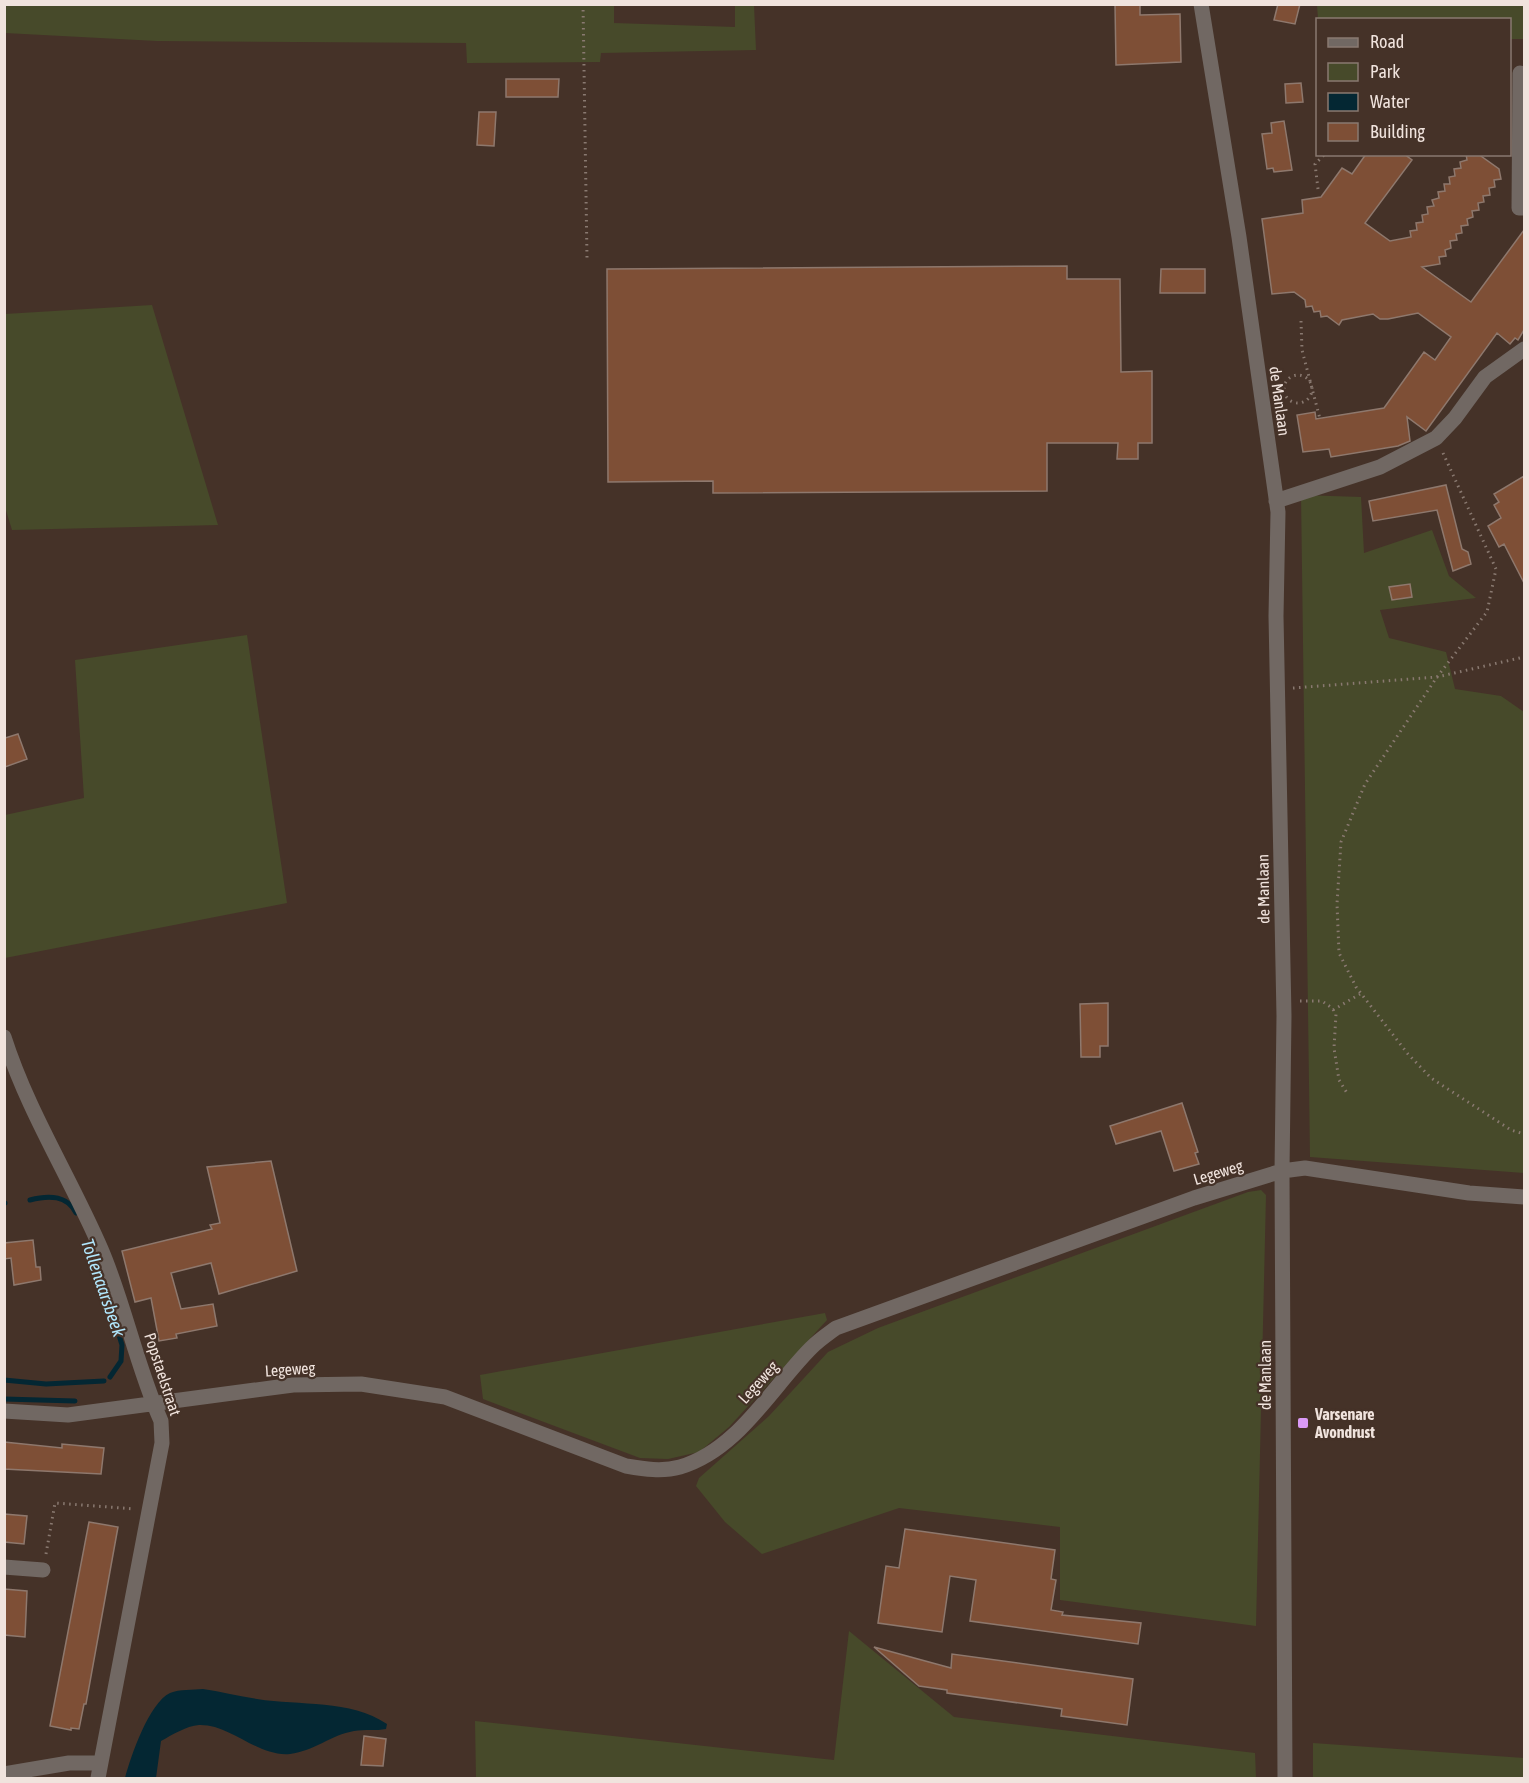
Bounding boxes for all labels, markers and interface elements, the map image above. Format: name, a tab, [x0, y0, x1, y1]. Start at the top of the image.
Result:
legend	[1316, 18, 1511, 156]
text: Road	[1370, 31, 1404, 52]
text: Park	[1370, 61, 1400, 82]
text: Water	[1370, 91, 1410, 112]
text: Building	[1370, 121, 1425, 142]
street label: de Manlaan	[1266, 365, 1294, 437]
street label: de Manlaan	[1253, 854, 1273, 924]
street label: Legeweg	[1191, 1156, 1245, 1189]
water label: Tollenaarsbeek	[77, 1236, 130, 1341]
street label: Popstaelstraat	[140, 1330, 185, 1418]
street label: de Manlaan	[1256, 1340, 1274, 1410]
street label: Legeweg	[734, 1357, 782, 1408]
street label: Legeweg	[264, 1358, 316, 1381]
place label: Varsenare Avondrust	[1314, 1405, 1375, 1441]
marker: Varsenare Avondrust	[1296, 1416, 1310, 1430]

